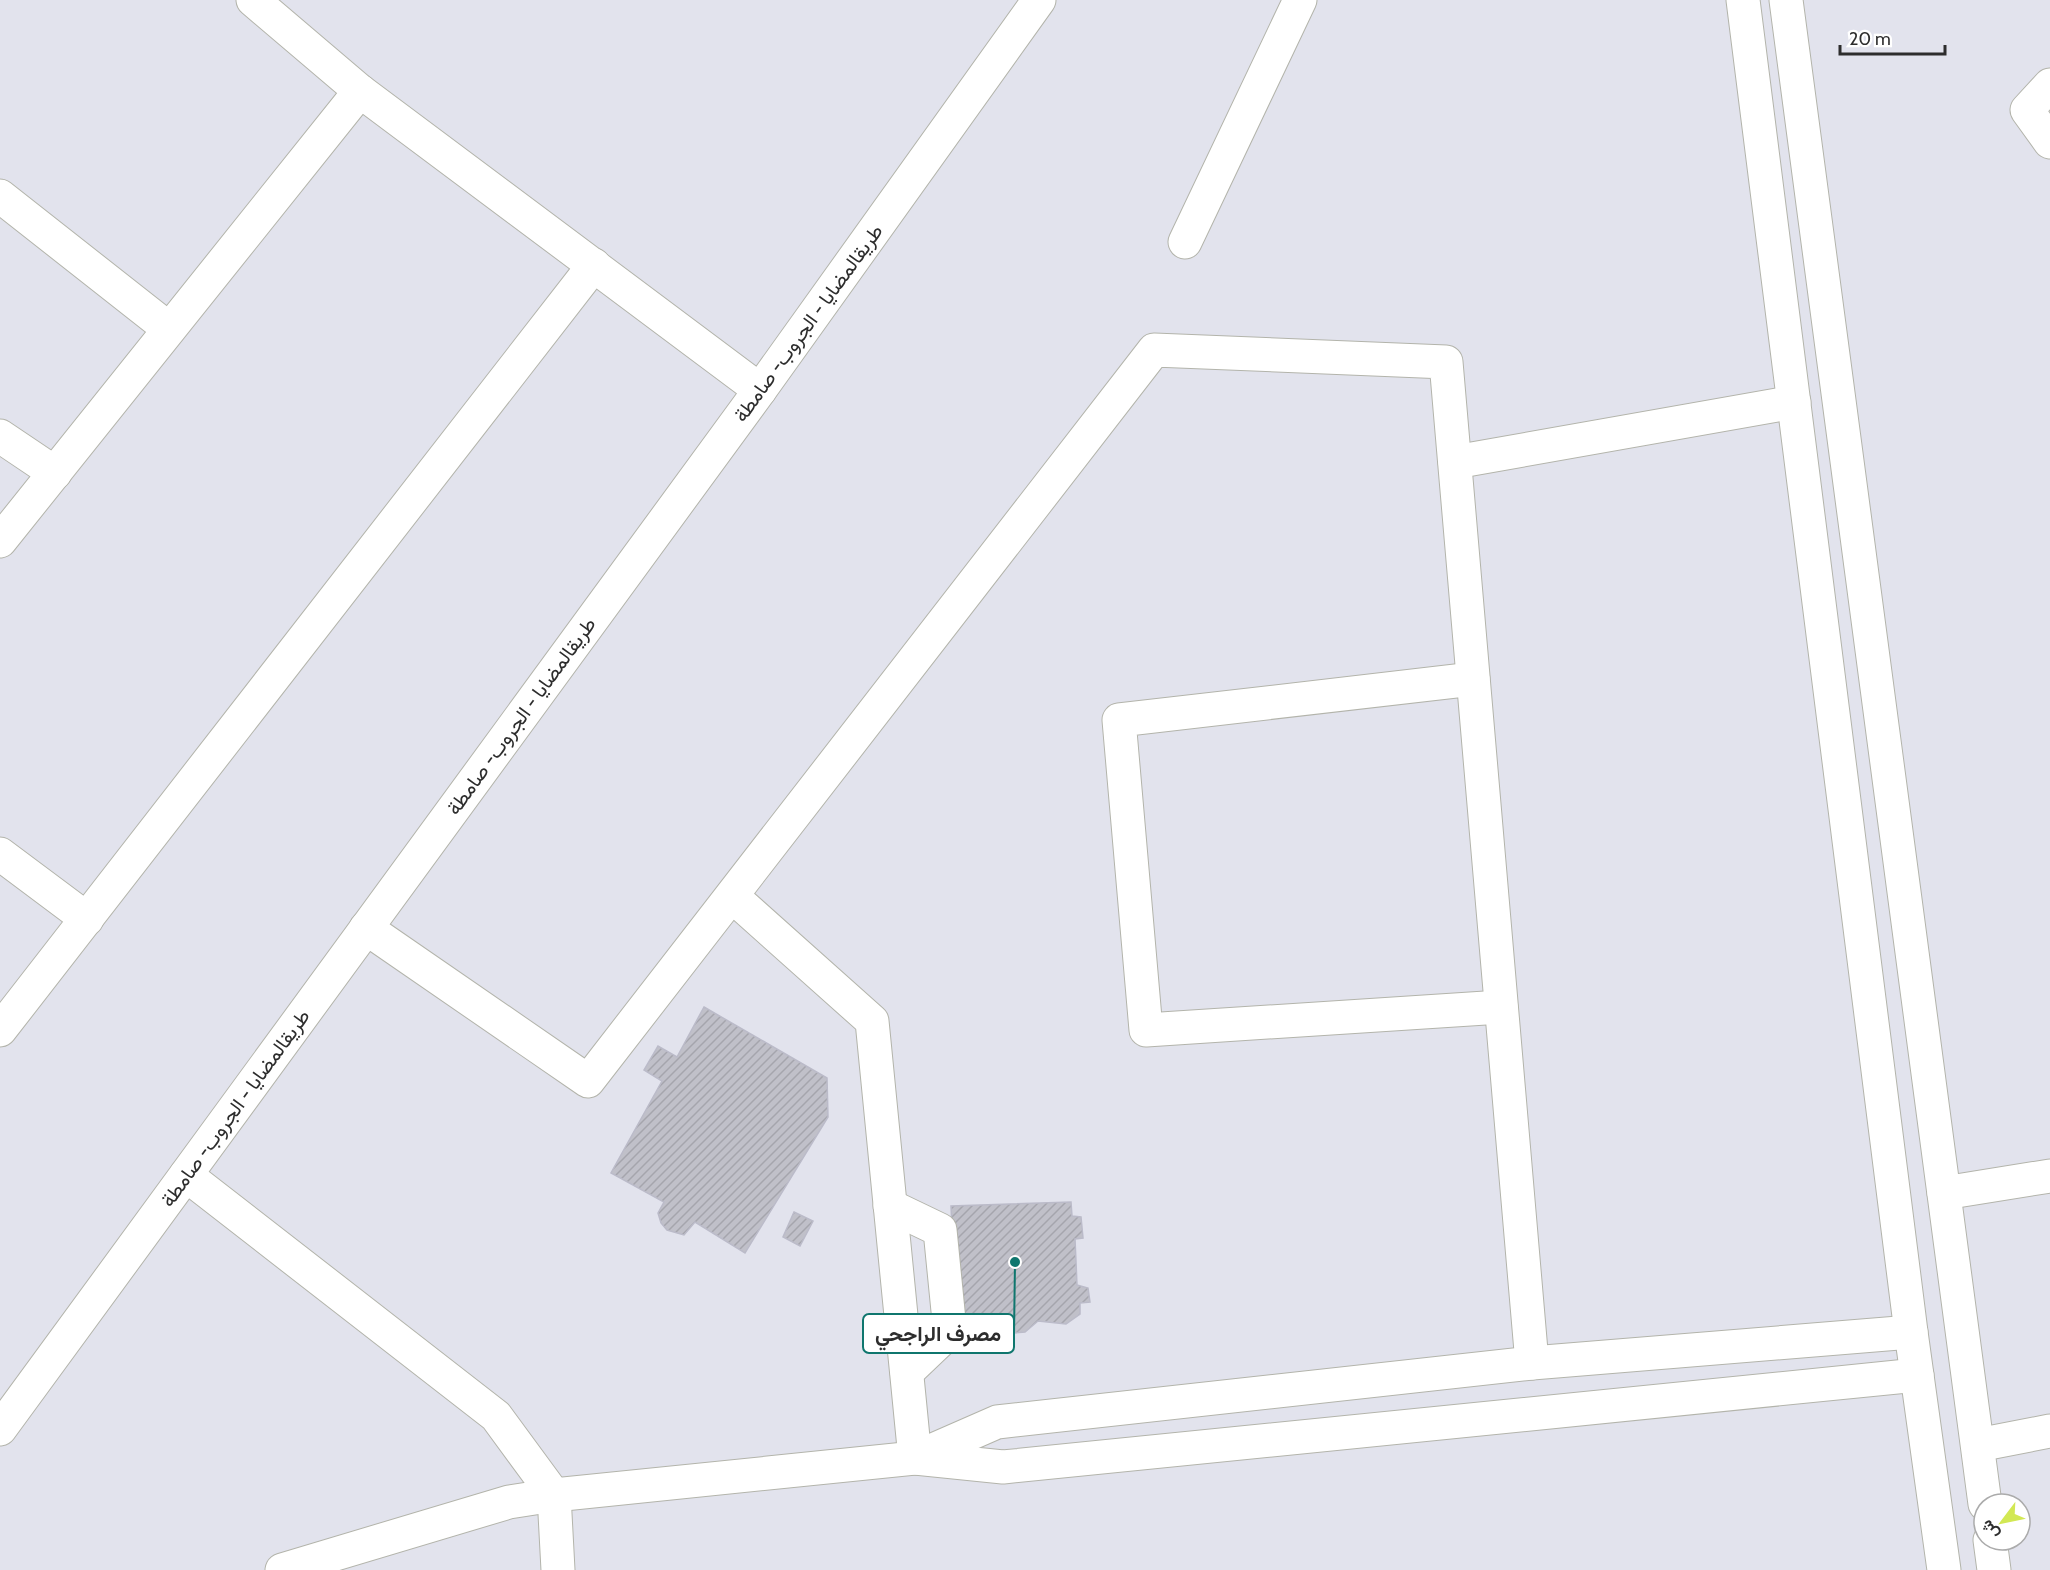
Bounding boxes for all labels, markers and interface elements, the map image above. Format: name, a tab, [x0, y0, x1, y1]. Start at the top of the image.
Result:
scale bar	[1840, 18, 1945, 56]
text: 20 m	[1849, 28, 1891, 50]
street label: طريقالمضايا - الجروب- صامطة	[728, 220, 888, 427]
street label: طريقالمضايا - الجروب- صامطة	[441, 613, 601, 820]
street label: طريقالمضايا - الجروب- صامطة	[155, 1005, 315, 1212]
callout: مصرف الراجحي	[863, 1314, 1014, 1353]
text: مصرف الراجحي	[875, 1321, 1001, 1351]
north arrow	[1972, 1492, 2032, 1552]
text: ش	[1977, 1516, 2003, 1543]

